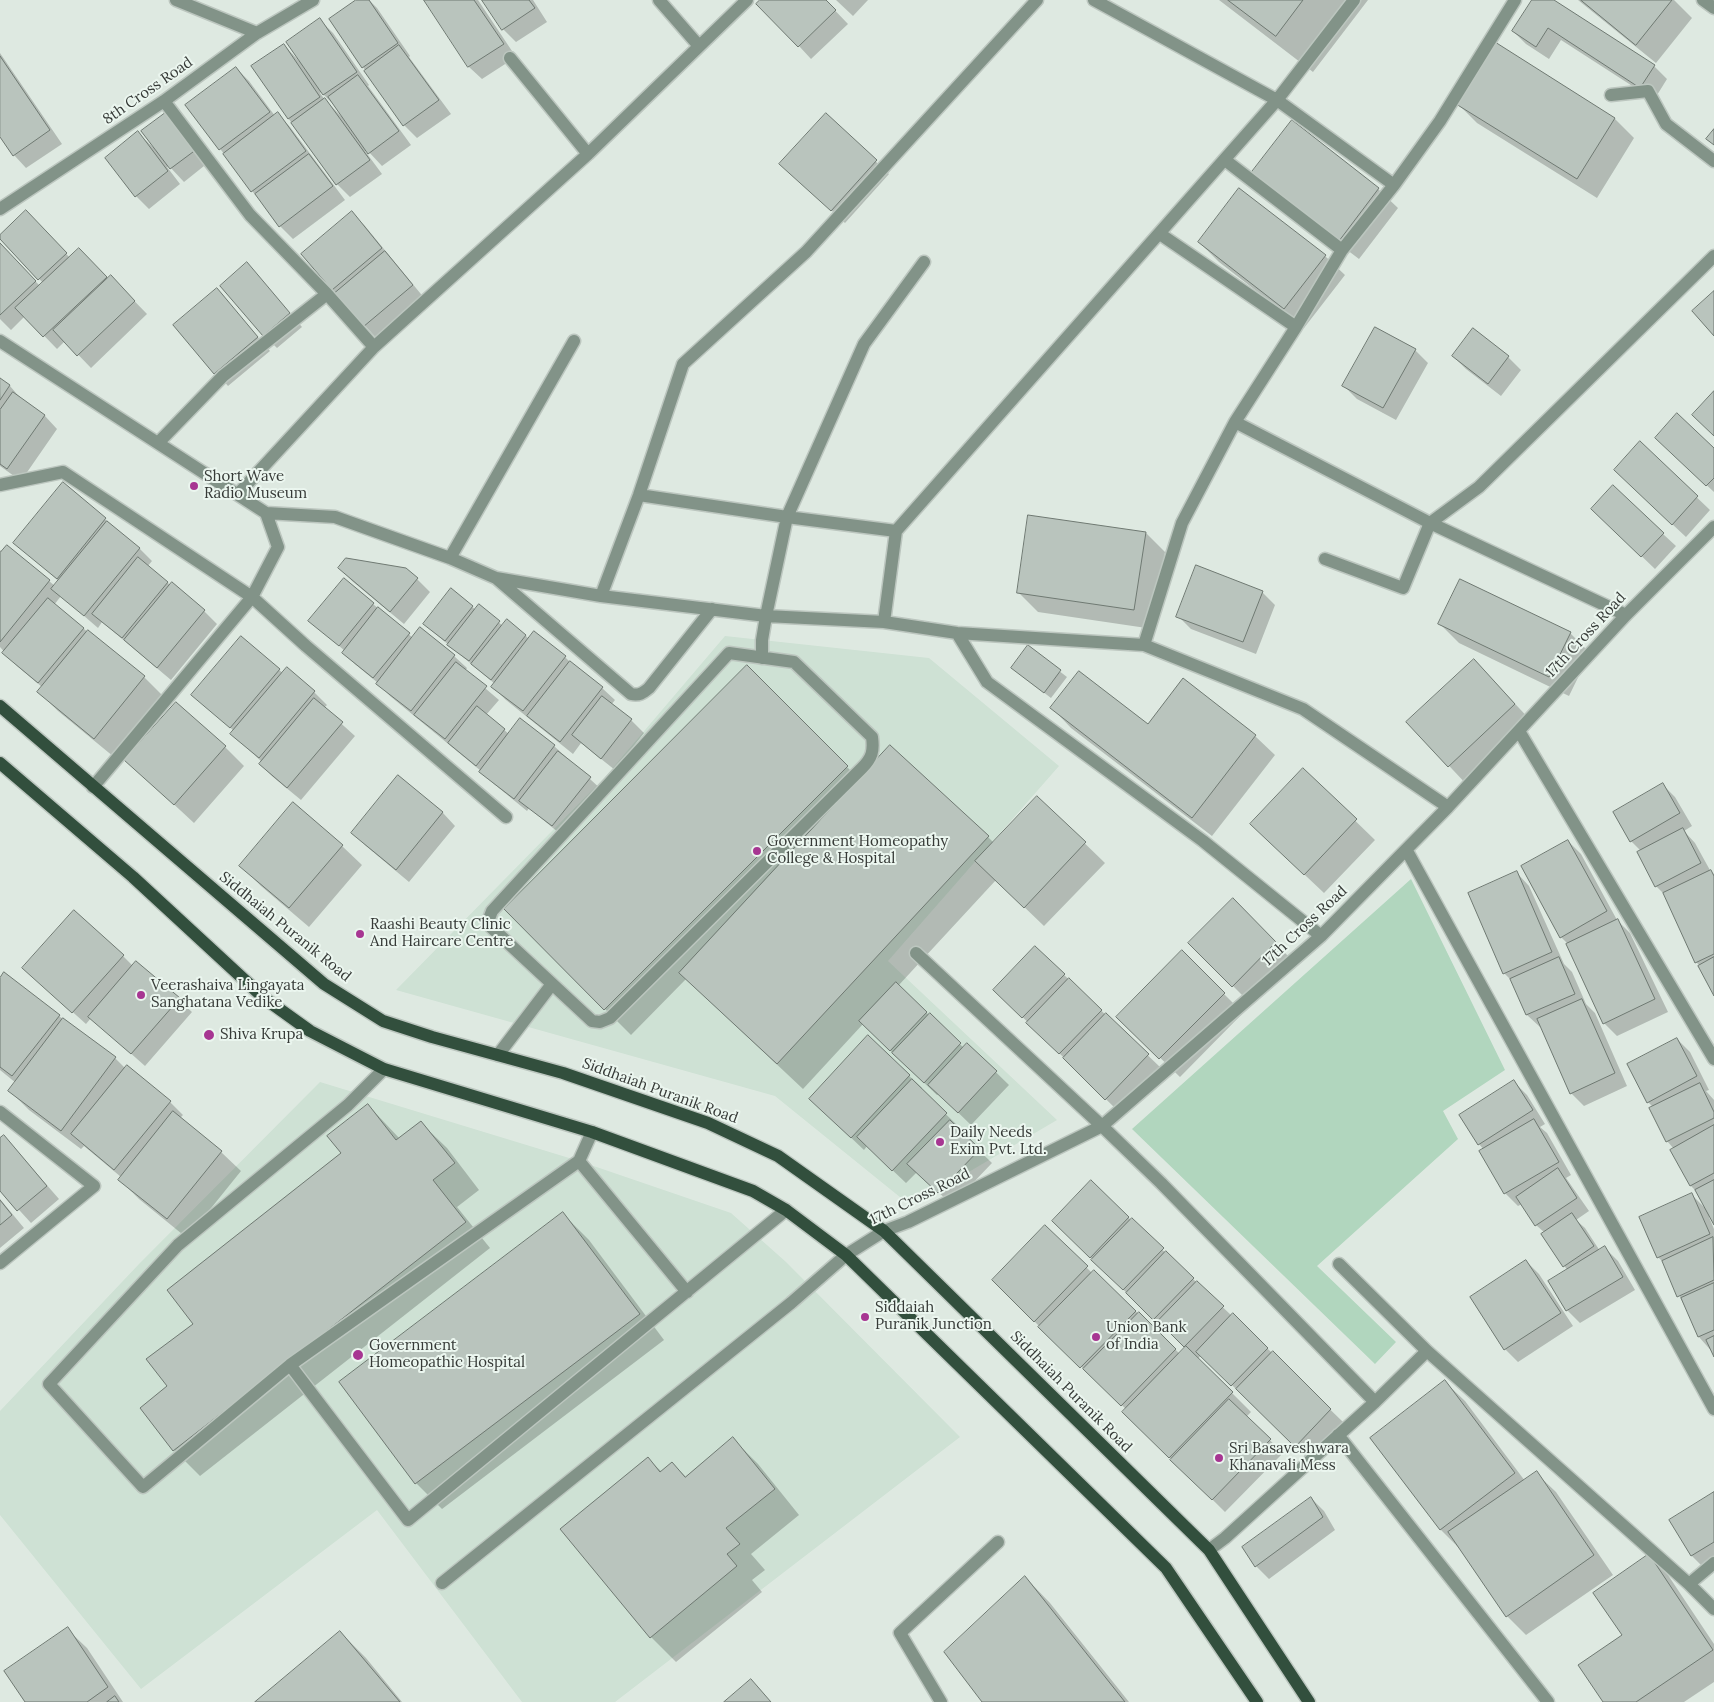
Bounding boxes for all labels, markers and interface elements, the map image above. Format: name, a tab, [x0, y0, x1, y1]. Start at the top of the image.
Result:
street label: 8th Cross Road	[100, 53, 196, 129]
place label: Short Wave Radio Museum	[204, 468, 307, 503]
marker: Short Wave Radio Museum	[188, 480, 200, 492]
street label: 17th Cross Road	[1542, 589, 1630, 681]
place label: Government Homeopathy College & Hospital	[767, 833, 948, 868]
marker: Government Homeopathy College & Hospital	[751, 845, 763, 857]
street label: Siddhaiah Puranik Road	[215, 868, 355, 986]
street label: 17th Cross Road	[1259, 882, 1351, 970]
place label: Raashi Beauty Clinic And Haircare Centre	[370, 916, 513, 951]
marker: Raashi Beauty Clinic And Haircare Centre	[354, 928, 366, 940]
place label: Veerashaiva Lingayata Sanghatana Vedike	[151, 977, 304, 1012]
marker: Veerashaiva Lingayata Sanghatana Vedike	[135, 989, 147, 1001]
place label: Shiva Krupa	[220, 1026, 303, 1044]
marker: Shiva Krupa	[202, 1028, 216, 1042]
street label: Siddhaiah Puranik Road	[580, 1054, 740, 1128]
place label: Daily Needs Exim Pvt. Ltd.	[950, 1124, 1047, 1159]
marker: Daily Needs Exim Pvt. Ltd.	[934, 1136, 946, 1148]
street label: 17th Cross Road	[867, 1165, 973, 1229]
place label: Siddaiah Puranik Junction	[875, 1299, 992, 1334]
marker: Siddaiah Puranik Junction	[859, 1311, 871, 1323]
place label: Union Bank of India	[1106, 1319, 1187, 1354]
street label: Siddhaiah Puranik Road	[1006, 1327, 1136, 1457]
marker: Union Bank of India	[1090, 1331, 1102, 1343]
place label: Government Homeopathic Hospital	[369, 1337, 525, 1372]
marker: Government Homeopathic Hospital	[351, 1348, 365, 1362]
place label: Sri Basaveshwara Khanavali Mess	[1229, 1440, 1349, 1475]
marker: Sri Basaveshwara Khanavali Mess	[1213, 1452, 1225, 1464]

